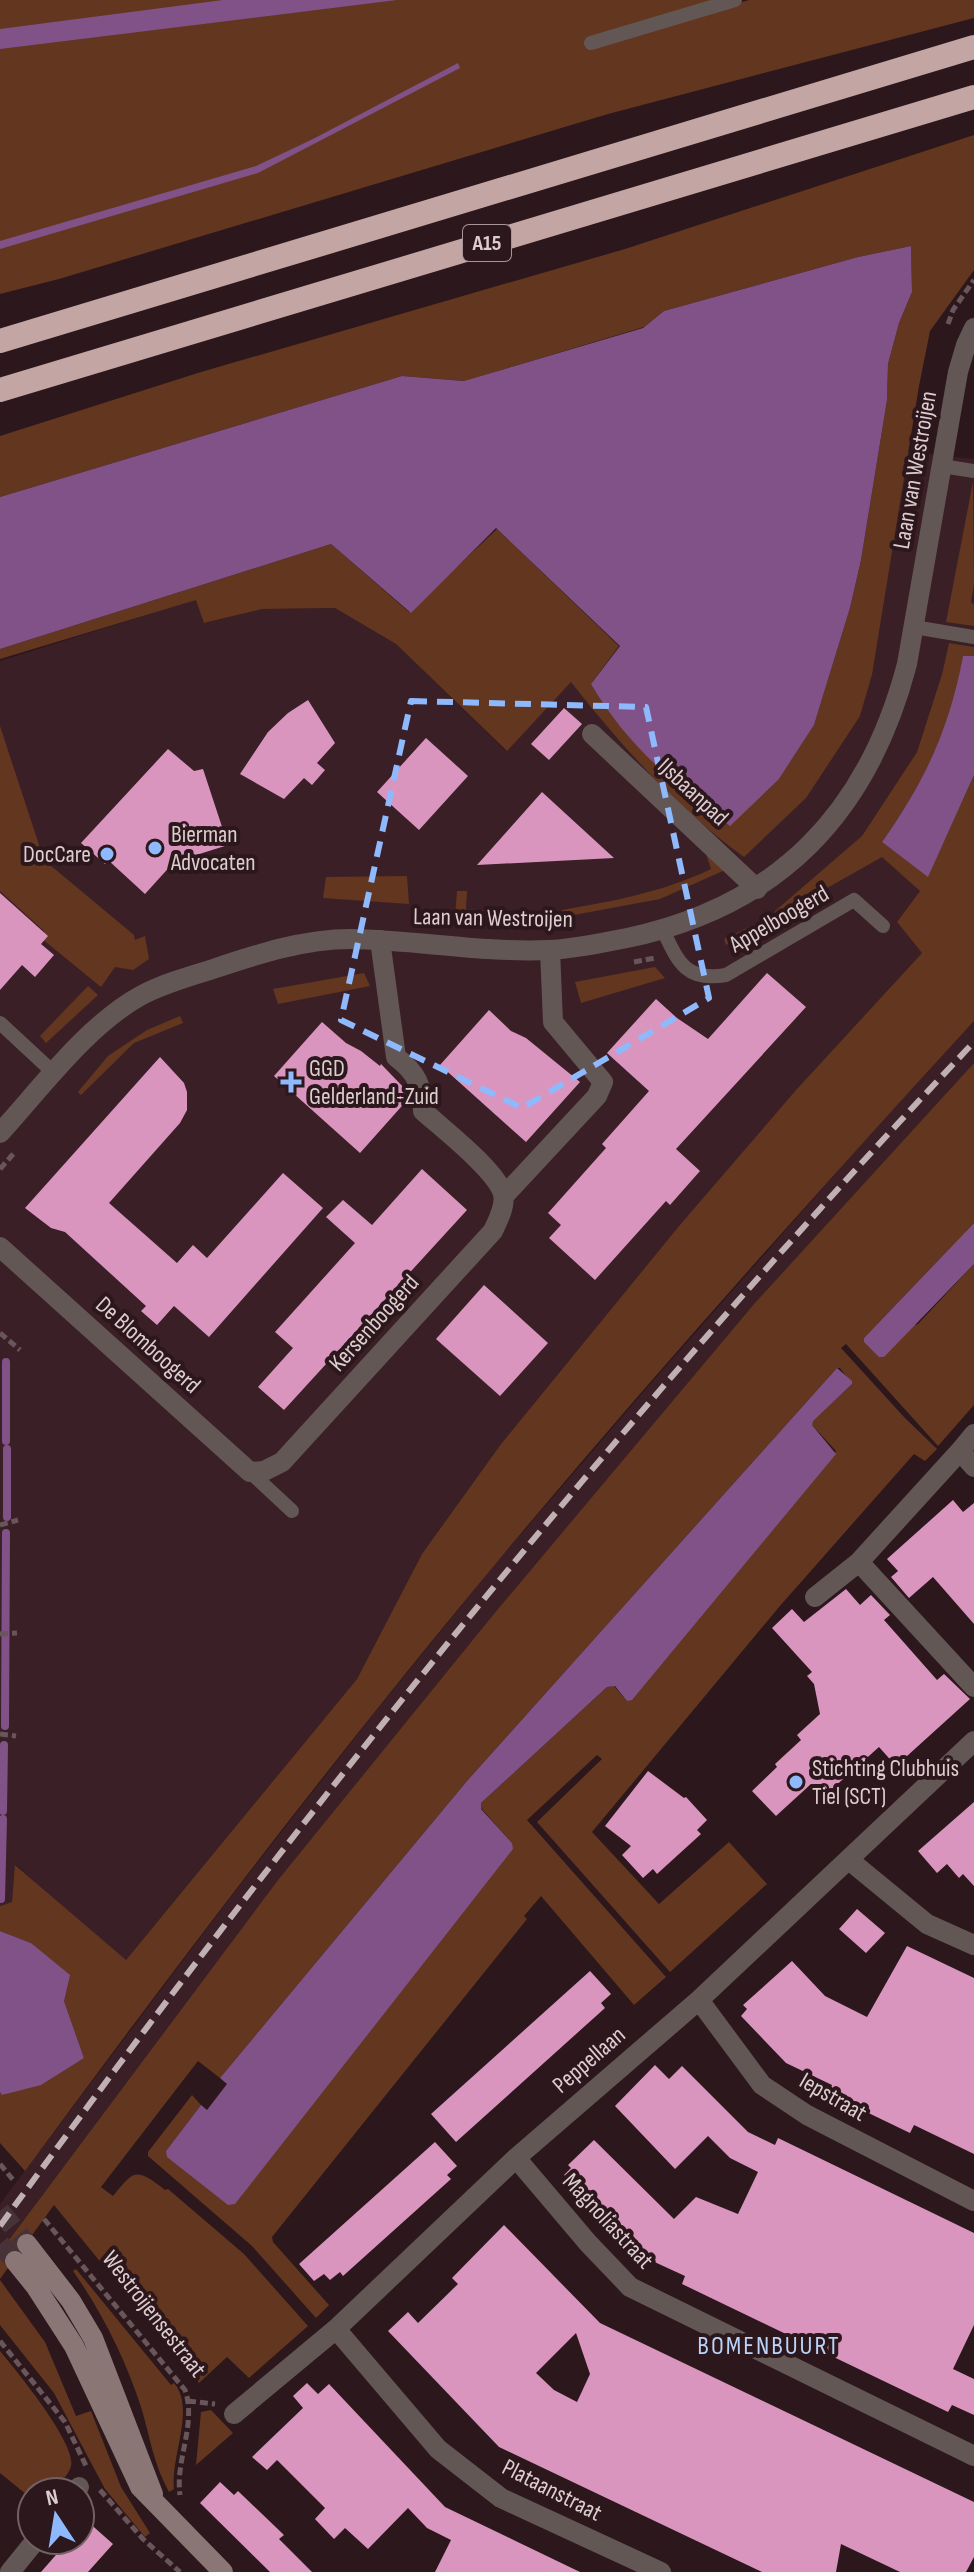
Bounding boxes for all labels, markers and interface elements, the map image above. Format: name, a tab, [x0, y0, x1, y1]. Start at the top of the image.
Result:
road number: A15	[463, 225, 511, 261]
street label: Laan van Westroijen	[887, 389, 943, 551]
street label: IJsbaanpad	[652, 752, 734, 832]
place label: Bierman Advocaten	[170, 820, 256, 877]
marker: Bierman Advocaten	[146, 839, 164, 857]
place label: DocCare	[23, 840, 91, 869]
marker: DocCare	[98, 845, 116, 863]
street label: Appelboogerd	[723, 879, 834, 960]
street label: Laan van Westroijen	[413, 902, 573, 934]
place label: GGD Gelderland-Zuid	[309, 1054, 439, 1111]
marker: GGD Gelderland-Zuid	[280, 1071, 302, 1093]
street label: Kersenboogerd	[323, 1268, 425, 1378]
street label: De Blomboogerd	[90, 1290, 206, 1400]
place label: Stichting Clubhuis Tiel (SCT)	[812, 1754, 959, 1811]
marker: Stichting Clubhuis Tiel (SCT)	[787, 1773, 805, 1791]
street label: Peppellaan	[547, 2021, 631, 2099]
street label: Iepstraat	[794, 2066, 872, 2128]
street label: Magnoliastraat	[556, 2167, 660, 2275]
street label: Westroijensestraat	[96, 2245, 212, 2383]
district label: BOMENBUURT	[697, 2331, 841, 2362]
street label: Plataanstraat	[497, 2453, 607, 2527]
north arrow	[16, 2476, 96, 2556]
text: N	[44, 2483, 61, 2512]

